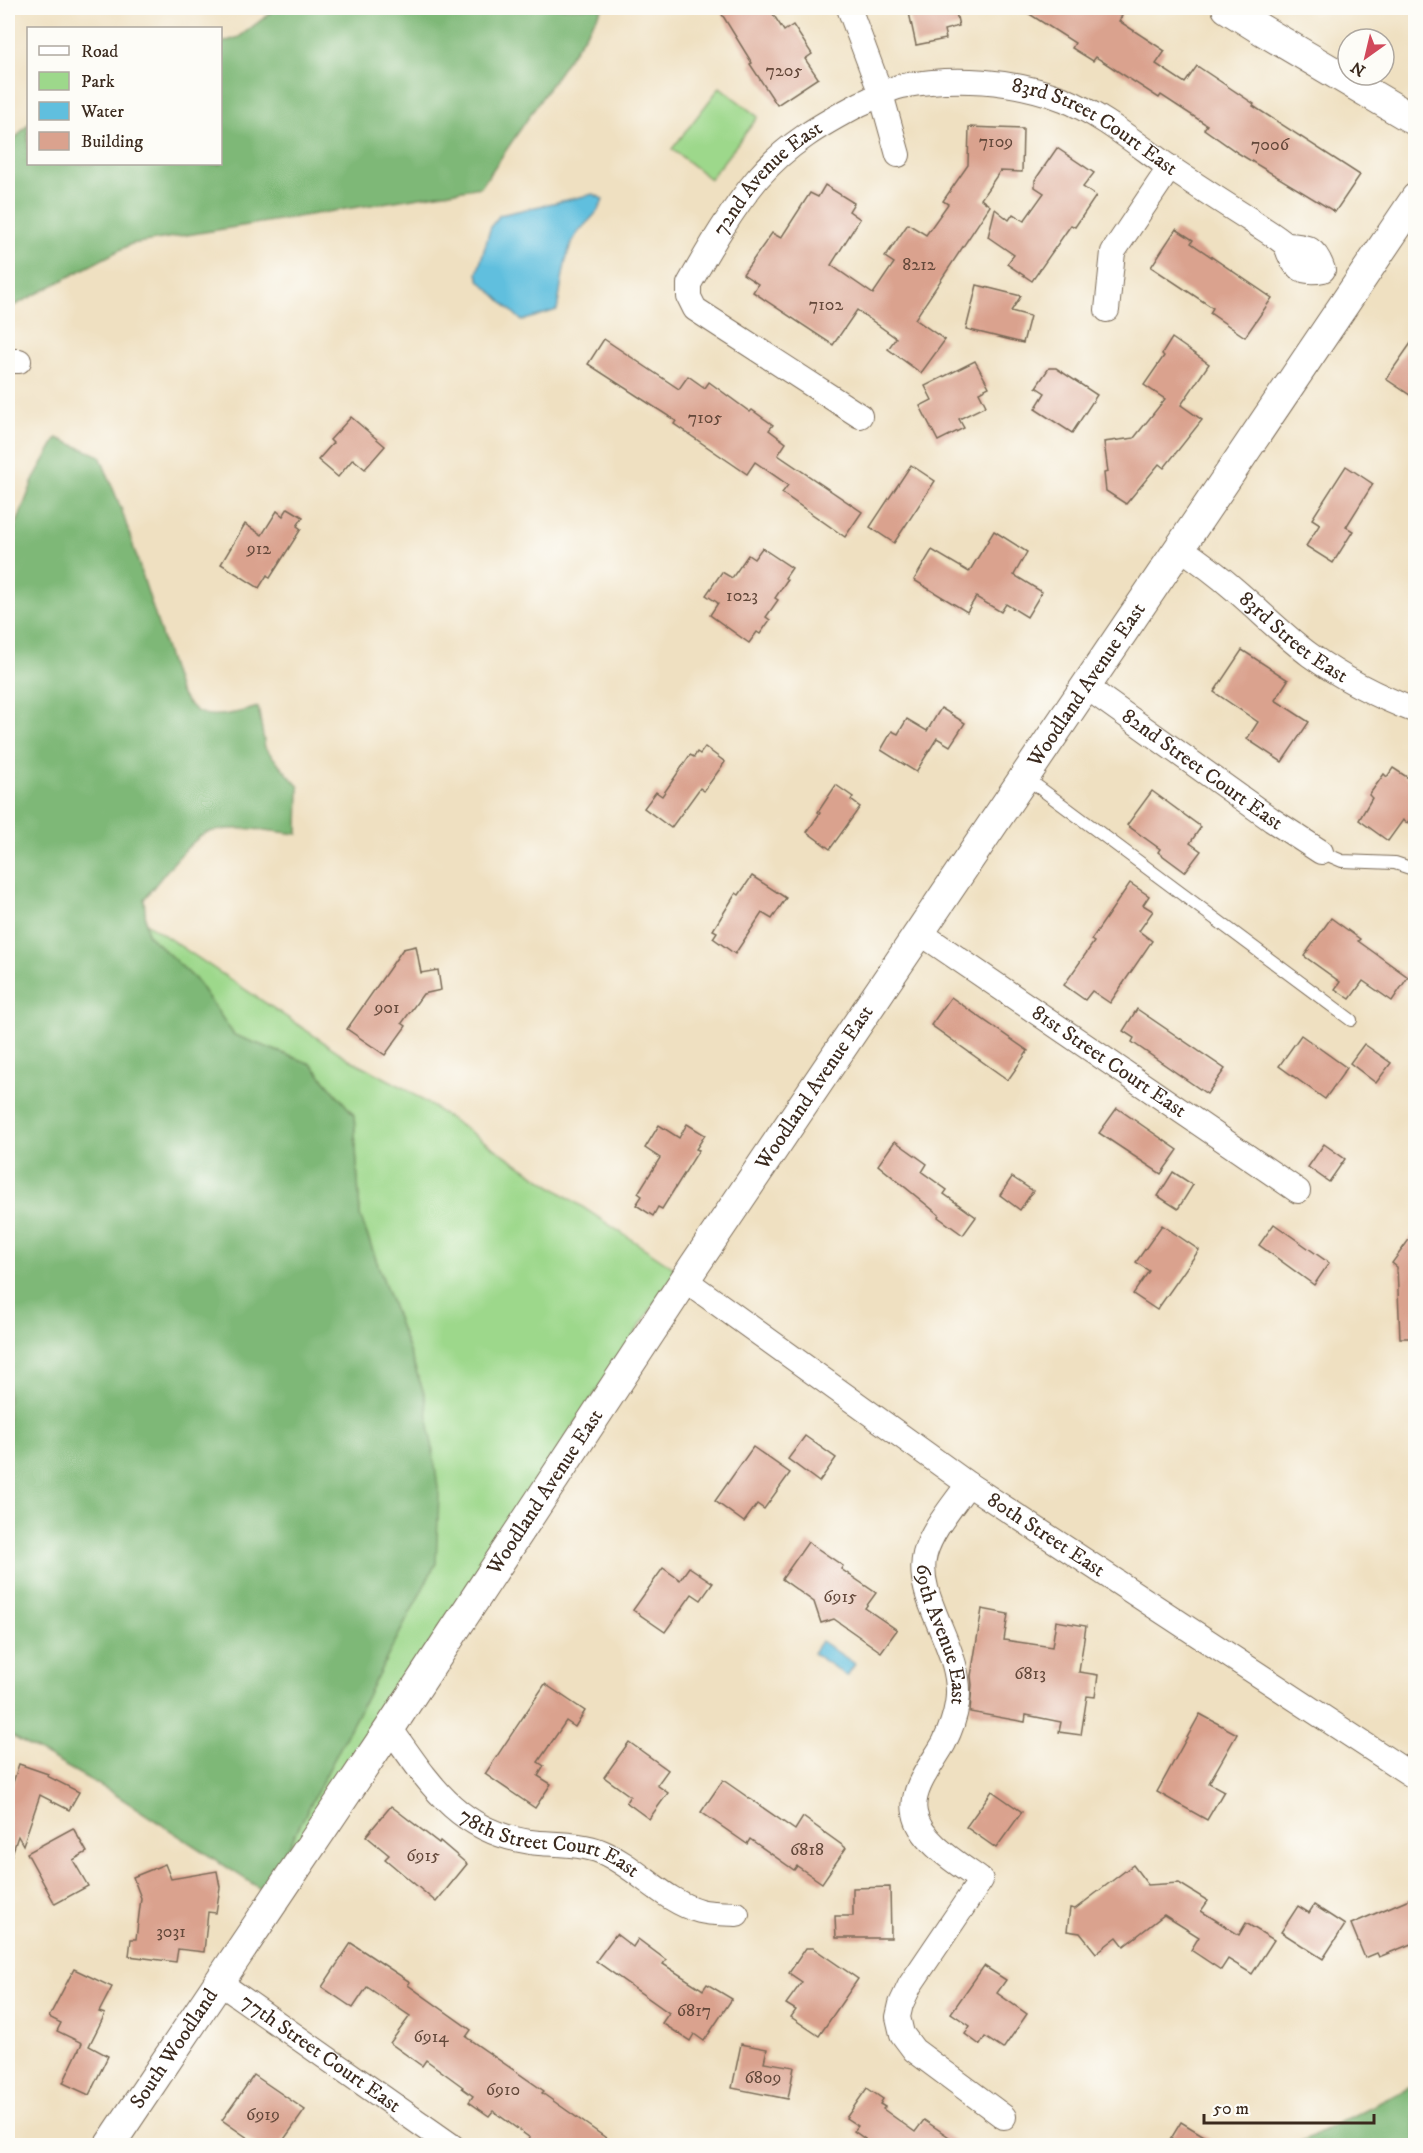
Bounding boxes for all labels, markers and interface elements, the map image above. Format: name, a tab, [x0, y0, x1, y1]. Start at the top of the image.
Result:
legend	[27, 27, 222, 165]
north arrow	[1336, 27, 1396, 87]
text: Road	[81, 41, 118, 63]
text: N	[1347, 57, 1369, 81]
house number: 7205	[766, 60, 803, 82]
text: Park	[81, 71, 115, 93]
street label: 83rd Street Court East	[1010, 72, 1182, 182]
text: Water	[80, 101, 124, 123]
street label: 72nd Avenue East	[707, 115, 827, 241]
text: Building	[81, 131, 143, 153]
house number: 7109	[979, 131, 1013, 153]
house number: 7006	[1251, 134, 1290, 156]
house number: 8212	[902, 254, 936, 276]
house number: 7102	[809, 294, 843, 316]
house number: 7105	[688, 407, 722, 429]
house number: 912	[246, 538, 271, 560]
house number: 1023	[726, 585, 758, 607]
street label: 83rd Street East	[1233, 586, 1353, 689]
street label: Woodland Avenue East	[1021, 598, 1152, 773]
street label: 82nd Street Court East	[1116, 703, 1288, 836]
house number: 901	[373, 997, 400, 1019]
street label: Woodland Avenue East	[749, 1000, 880, 1176]
street label: 81st Street Court East	[1027, 1000, 1191, 1124]
street label: Woodland Avenue East	[481, 1404, 609, 1581]
street label: 80th Street East	[982, 1487, 1110, 1583]
street label: 69th Avenue East	[910, 1564, 971, 1707]
house number: 6915	[823, 1586, 857, 1608]
house number: 6813	[1014, 1663, 1046, 1685]
street label: 78th Street Court East	[453, 1803, 644, 1884]
house number: 6818	[790, 1839, 824, 1861]
house number: 6915	[406, 1845, 440, 1867]
house number: 3031	[156, 1921, 186, 1943]
street label: South Woodland	[125, 1983, 224, 2114]
street label: 77th Street Court East	[236, 1989, 406, 2119]
house number: 6817	[677, 2000, 711, 2022]
house number: 6914	[413, 2026, 449, 2048]
house number: 6809	[744, 2067, 782, 2089]
house number: 6910	[486, 2079, 520, 2101]
scale bar	[1204, 2087, 1374, 2125]
text: 50 m	[1213, 2098, 1249, 2120]
house number: 6919	[246, 2104, 280, 2126]

